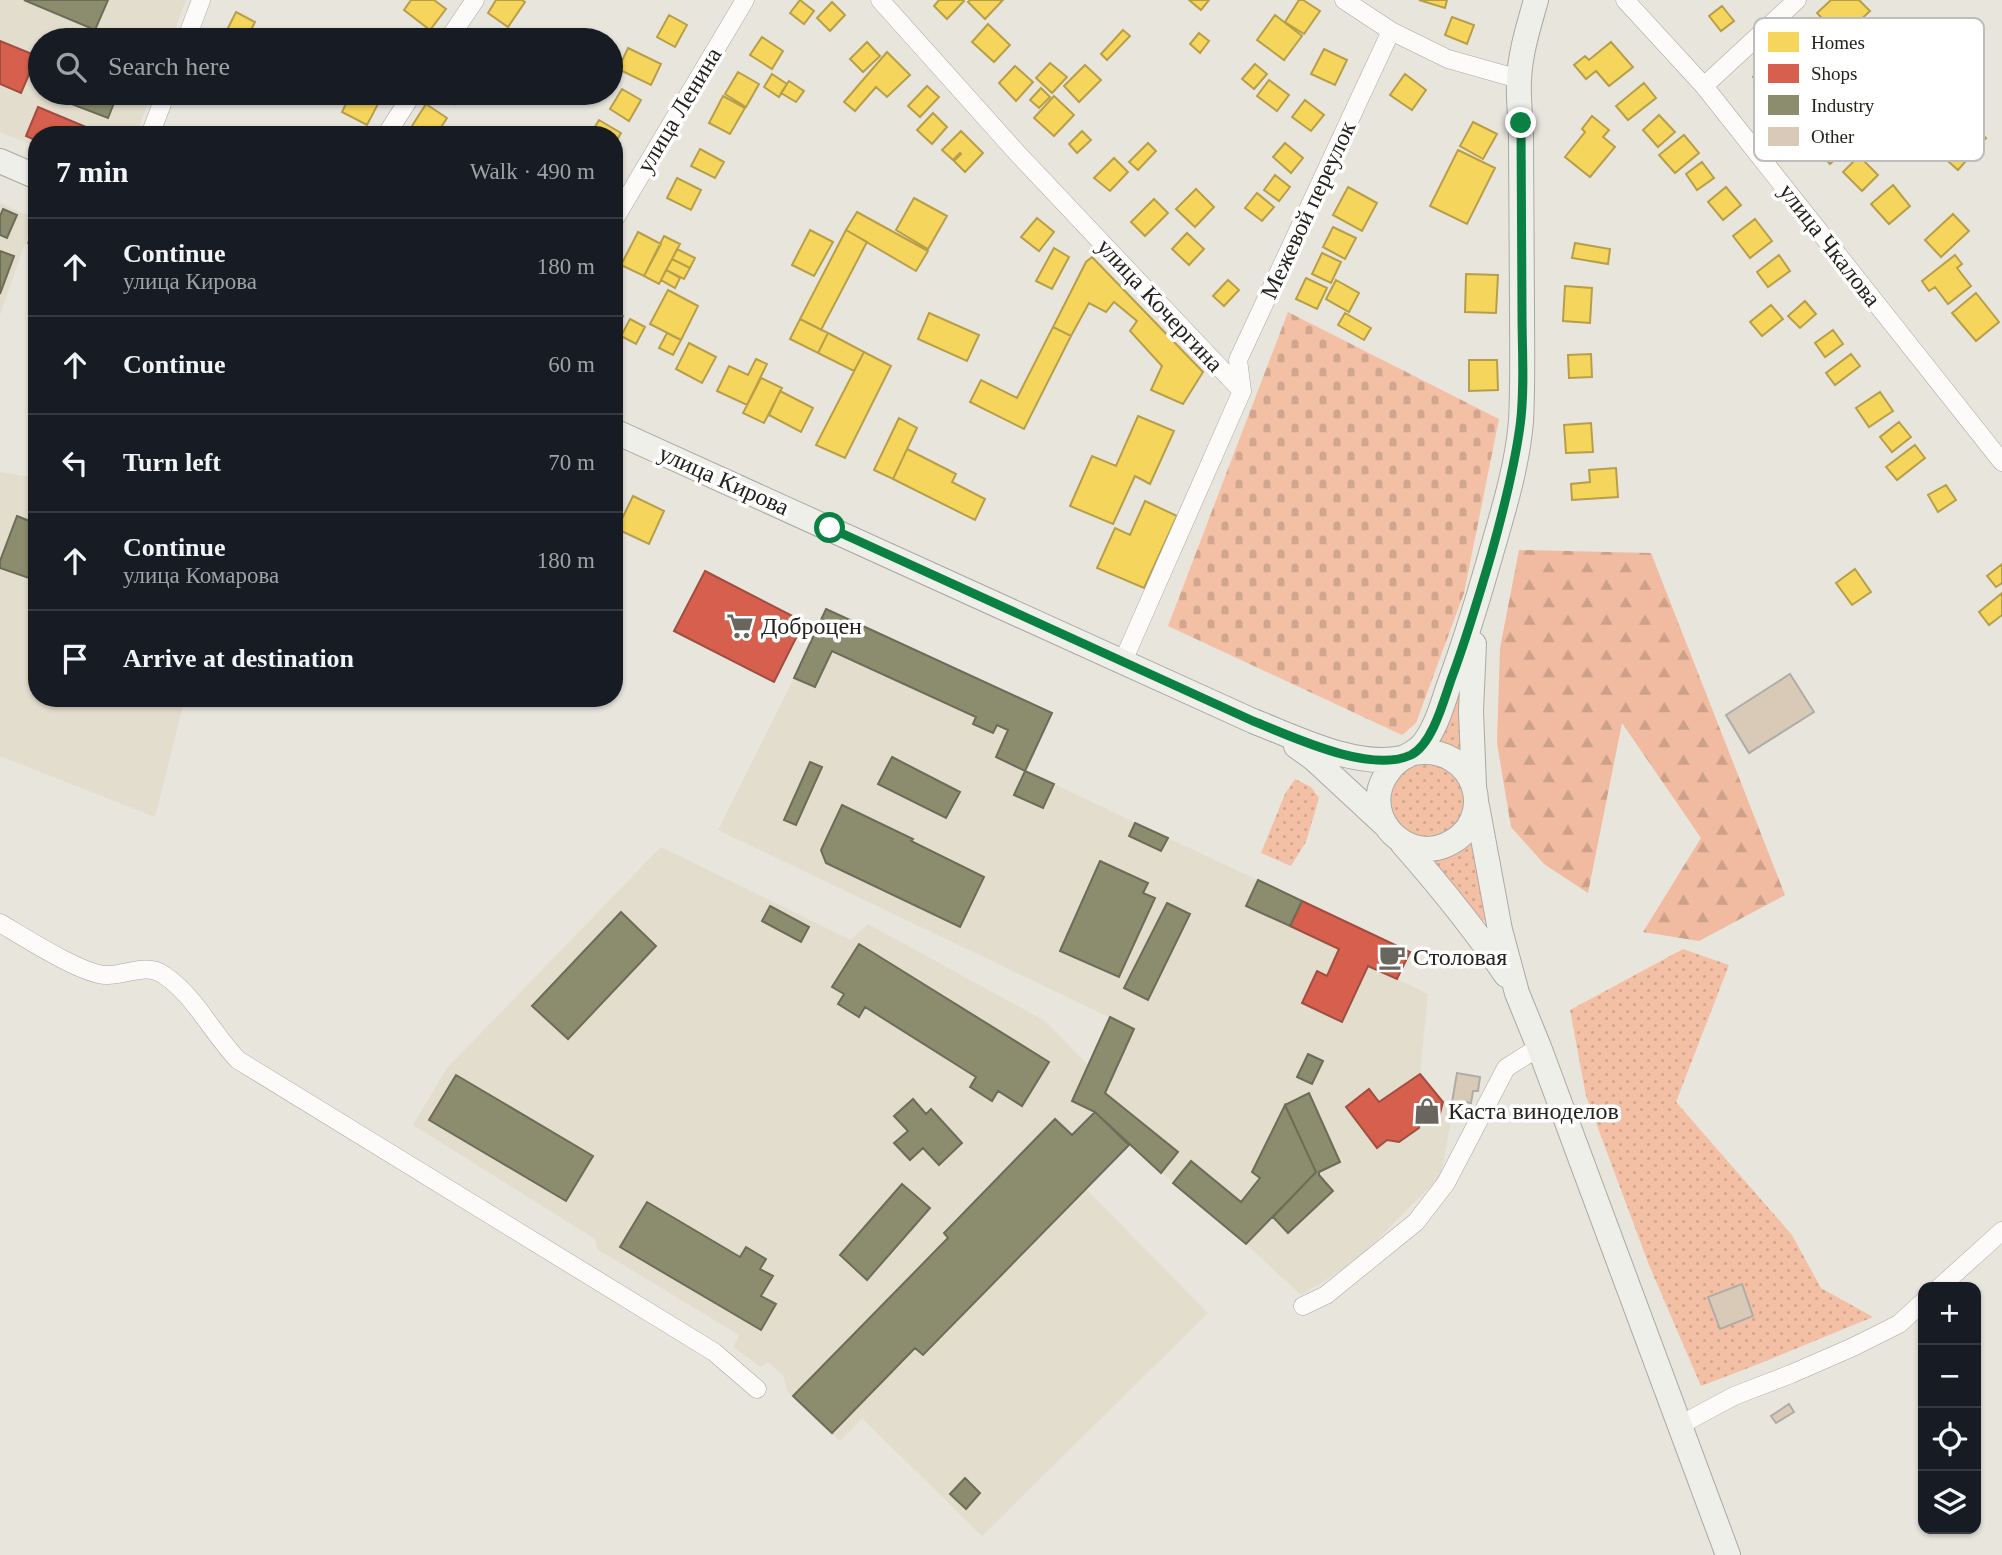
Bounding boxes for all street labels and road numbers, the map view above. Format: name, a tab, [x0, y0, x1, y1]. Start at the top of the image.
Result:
street label: улица Ленина	[631, 42, 727, 177]
street label: Межевой переулок	[1255, 117, 1361, 303]
street label: улица Чкалова	[1774, 178, 1886, 312]
street label: улица Кочергина	[1092, 233, 1229, 377]
street label: улица Кирова	[655, 440, 793, 520]

